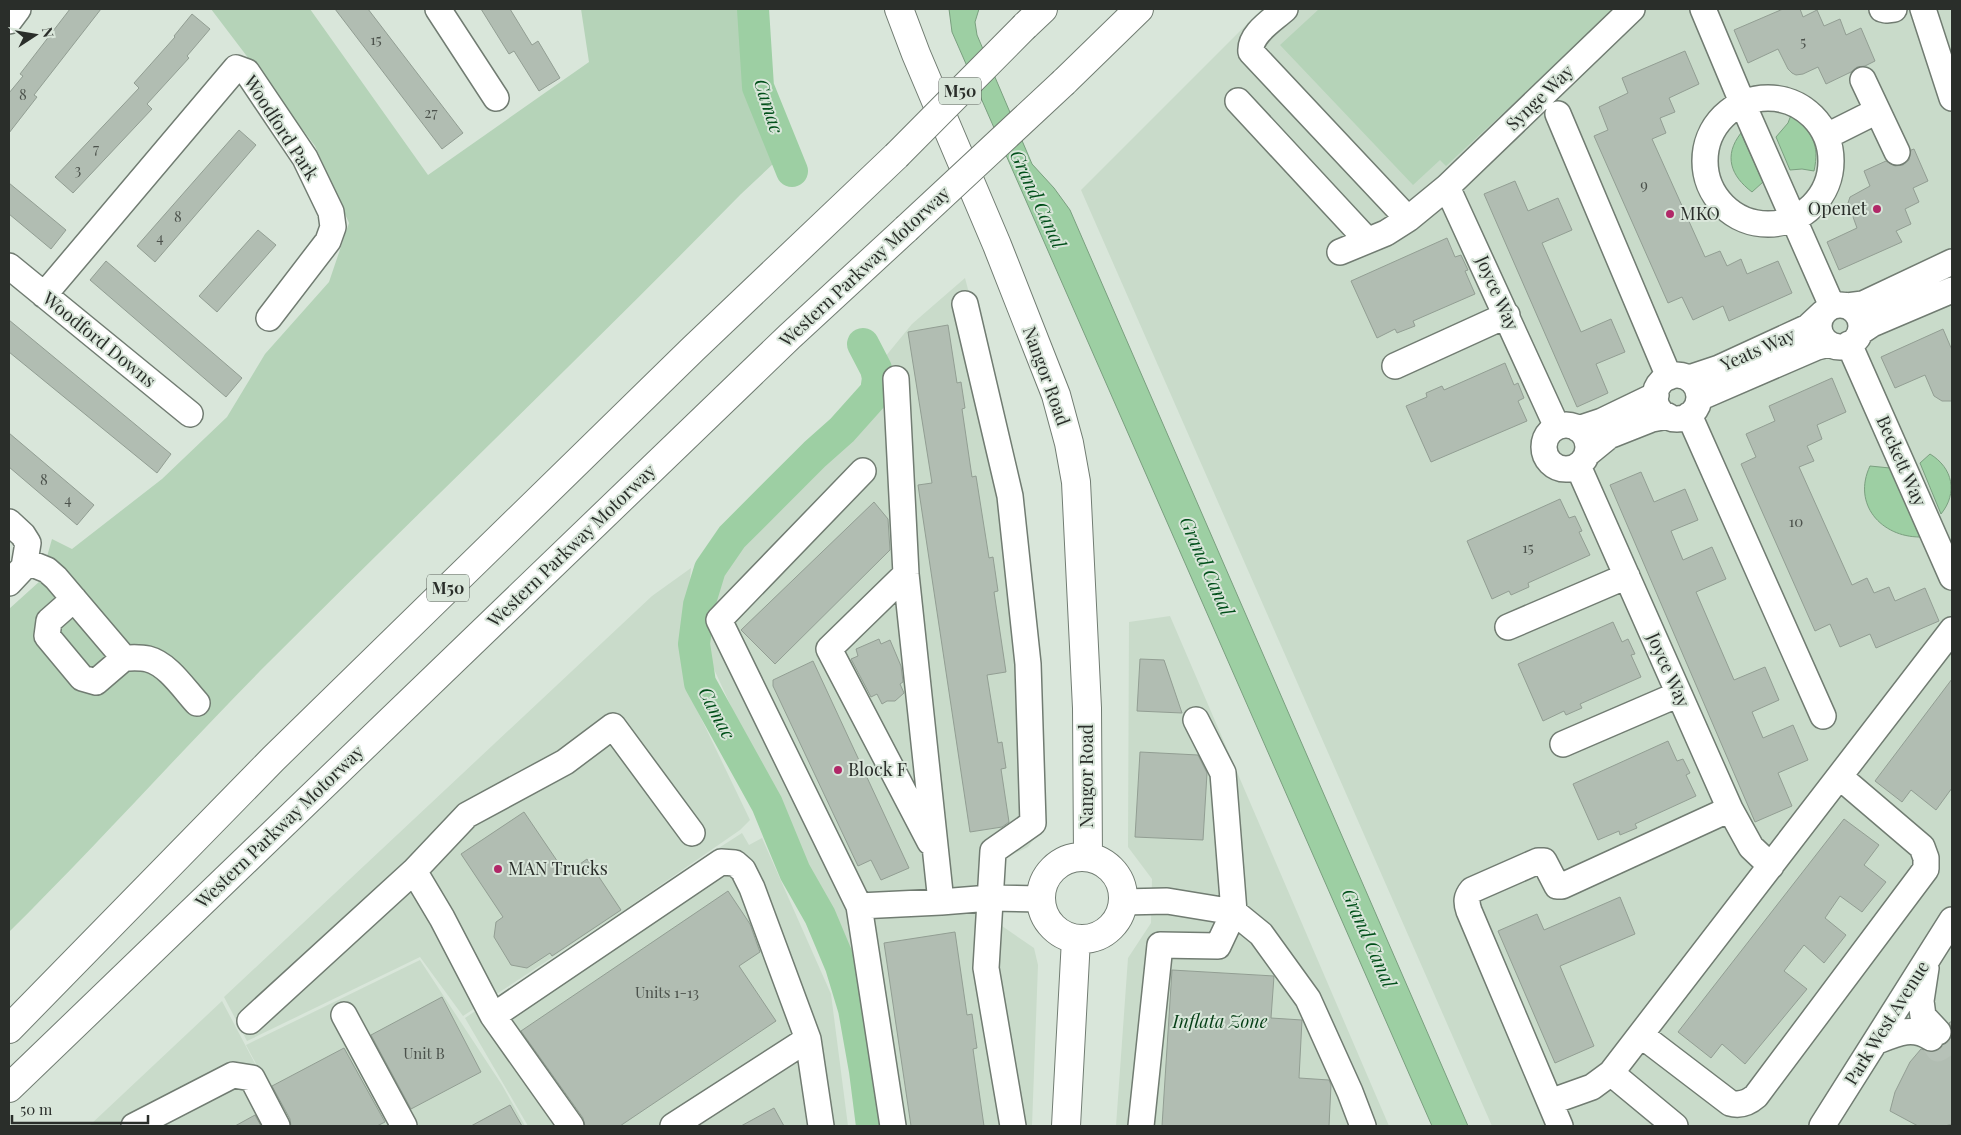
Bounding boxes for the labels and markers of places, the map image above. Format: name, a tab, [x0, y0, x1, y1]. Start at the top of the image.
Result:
place label: Openet	[1808, 196, 1868, 220]
place label: MKO	[1680, 201, 1720, 225]
marker: Openet	[1871, 203, 1883, 215]
marker: MKO	[1664, 208, 1676, 220]
place label: Block F	[848, 757, 907, 781]
marker: Block F	[832, 764, 844, 776]
place label: MAN Trucks	[508, 856, 608, 880]
marker: MAN Trucks	[492, 863, 504, 875]

